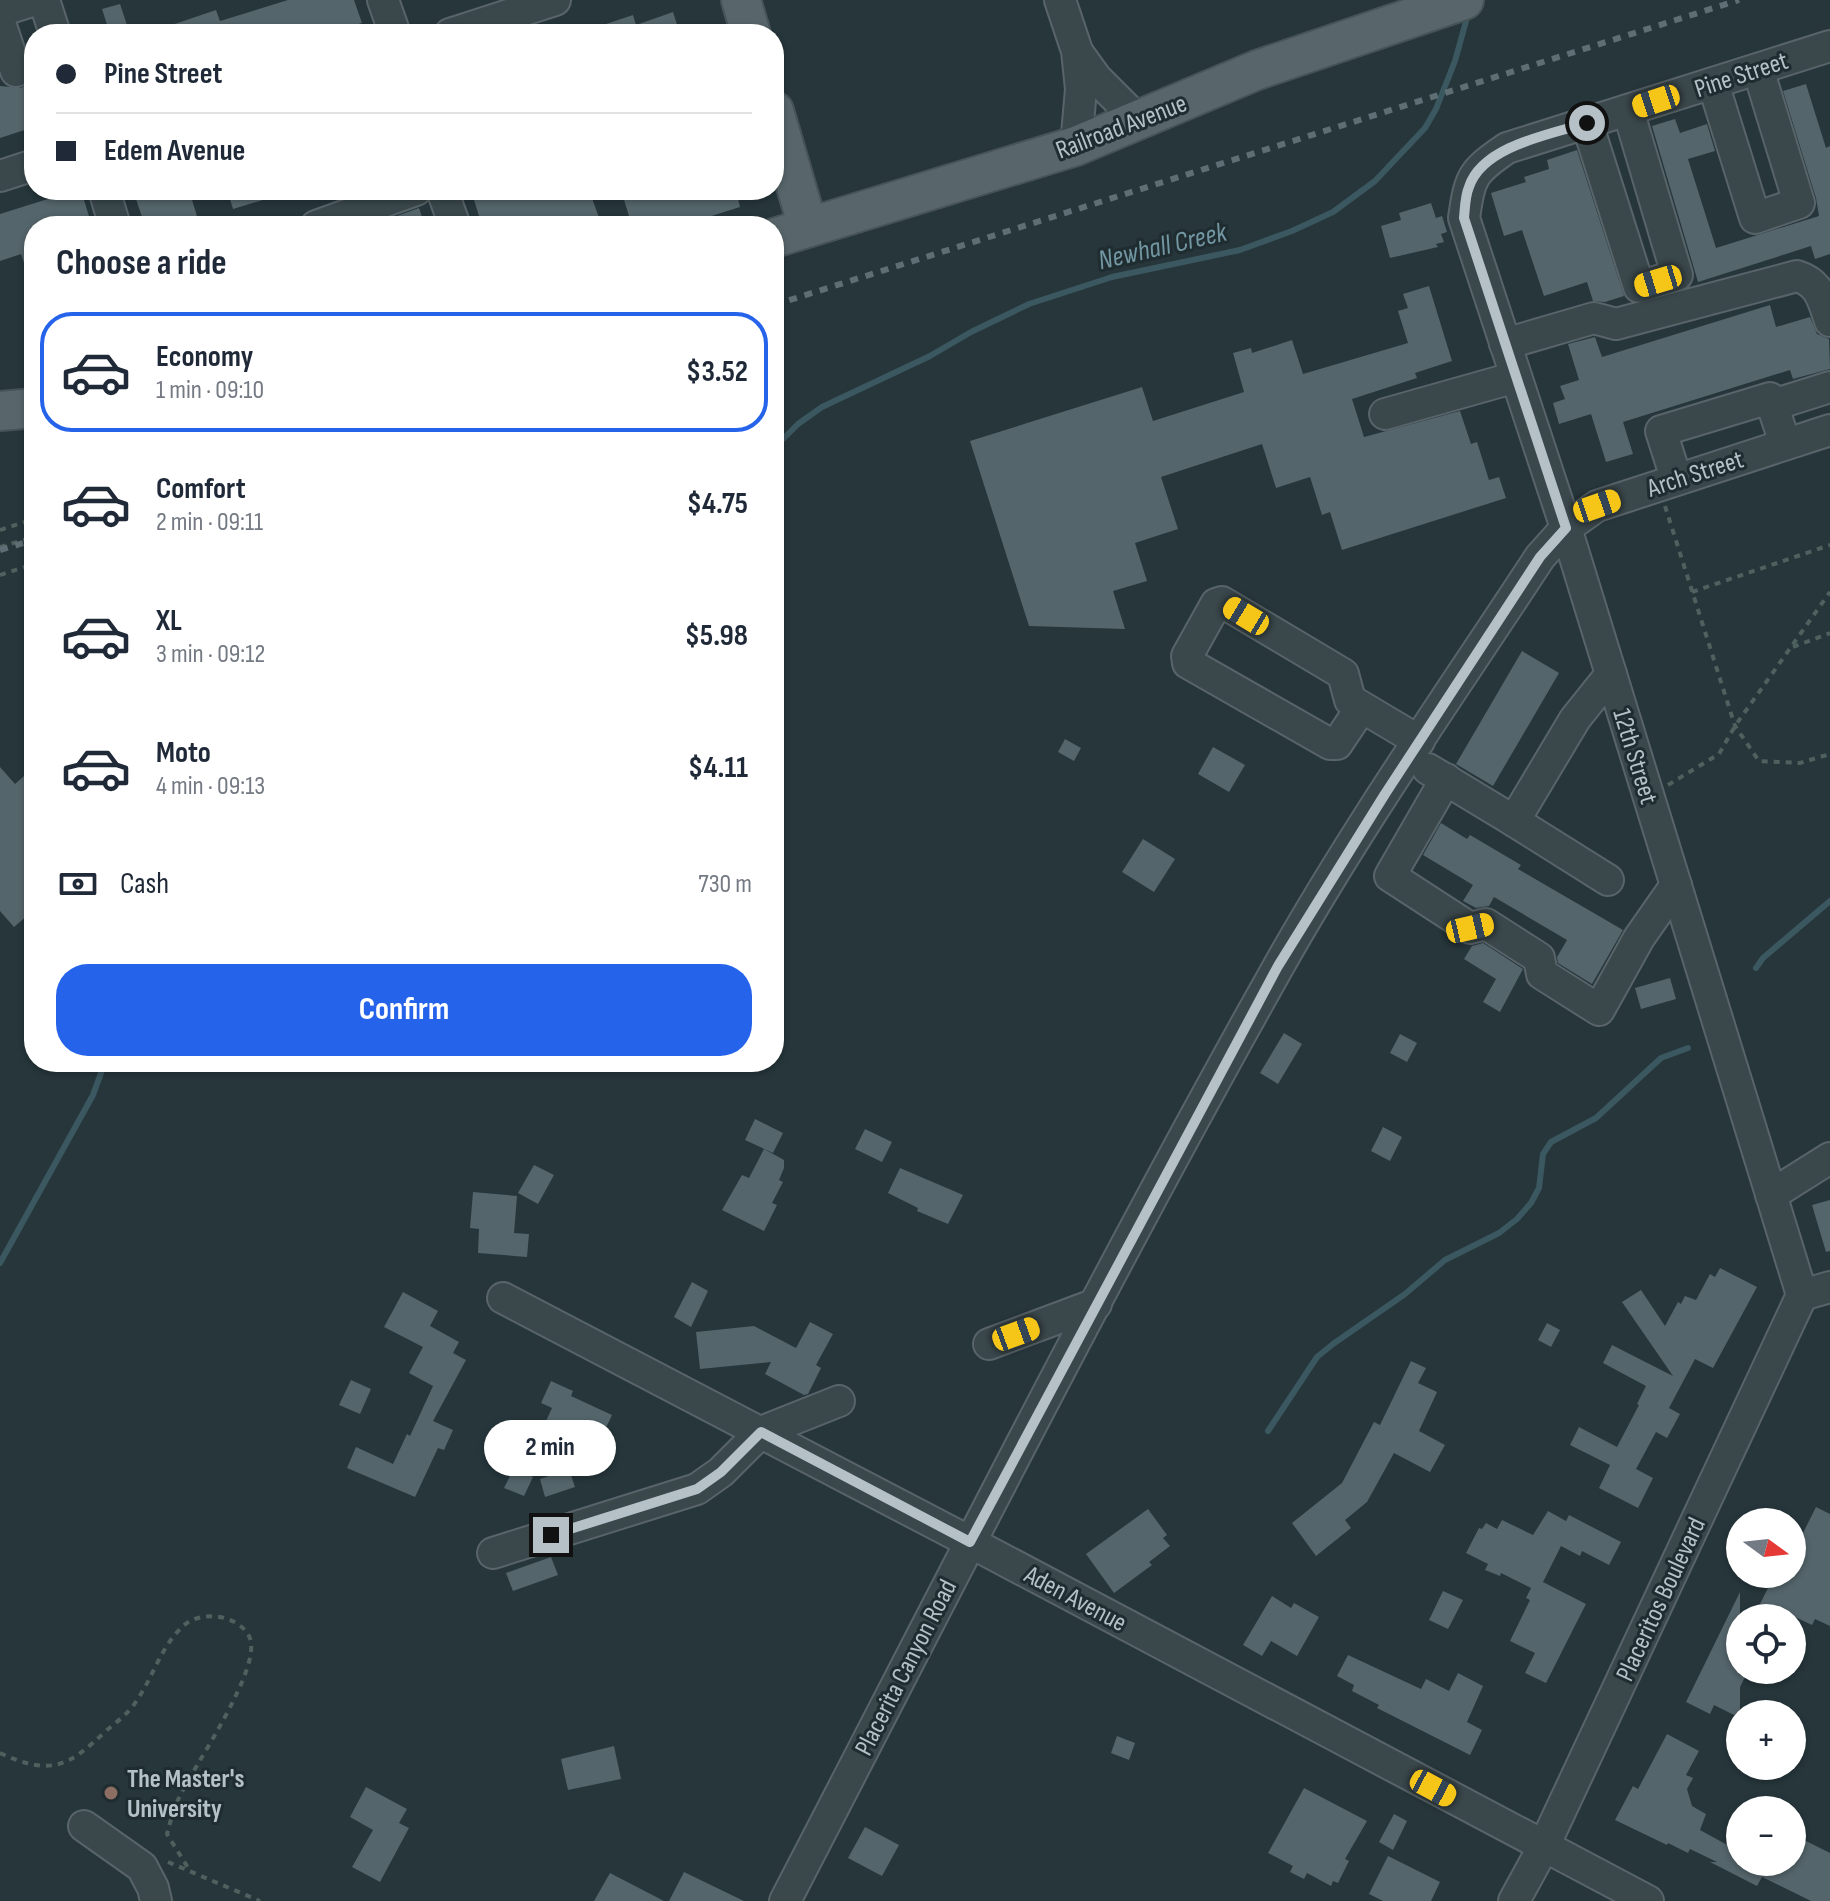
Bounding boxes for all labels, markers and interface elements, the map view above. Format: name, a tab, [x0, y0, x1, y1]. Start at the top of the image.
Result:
street label: Pine Street	[1691, 46, 1792, 105]
text: Pine Street	[104, 56, 222, 92]
car	[1629, 82, 1683, 120]
street label: Railroad Avenue	[1052, 88, 1191, 167]
route start	[1569, 105, 1605, 141]
text: Edem Avenue	[104, 133, 245, 169]
water label: Newhall Creek	[1095, 215, 1231, 277]
text: Choose a ride	[56, 242, 227, 285]
car	[1632, 263, 1684, 299]
icon: car	[60, 336, 132, 408]
text: Economy	[156, 339, 253, 375]
text: $3.52	[686, 354, 748, 390]
text: 1 min · 09:10	[156, 375, 264, 406]
street label: Arch Street	[1643, 444, 1747, 505]
icon: car	[60, 468, 132, 540]
text: Comfort	[156, 471, 246, 507]
text: $4.75	[687, 486, 748, 522]
car	[1570, 487, 1624, 525]
text: 2 min · 09:11	[156, 507, 263, 538]
car	[1219, 593, 1273, 639]
icon: car	[60, 600, 132, 672]
text: XL	[156, 603, 182, 639]
text: $5.98	[685, 618, 748, 654]
text: 3 min · 09:12	[156, 639, 265, 670]
street label: 12th Street	[1605, 705, 1664, 808]
icon: car	[60, 732, 132, 804]
text: Moto	[156, 735, 211, 771]
text: $4.11	[688, 750, 748, 786]
text: 4 min · 09:13	[156, 771, 265, 802]
icon: cash	[56, 862, 100, 906]
text: Cash	[120, 866, 169, 902]
text: 730 m	[698, 869, 752, 900]
car	[1444, 911, 1496, 945]
button: Confirm	[56, 964, 752, 1056]
car	[989, 1315, 1043, 1353]
callout: 2 min	[485, 1419, 617, 1475]
text: 2 min	[525, 1432, 575, 1463]
north arrow	[1726, 1508, 1806, 1588]
map controls	[1726, 1508, 1806, 1876]
street label: Placeritos Boulevard	[1610, 1513, 1713, 1686]
route end	[533, 1517, 569, 1553]
street label: Aden Avenue	[1018, 1559, 1132, 1639]
street label: Placerita Canyon Road	[849, 1575, 964, 1761]
button: locate	[1726, 1604, 1806, 1684]
button: +	[1726, 1700, 1806, 1780]
place label: The Master's University	[127, 1764, 244, 1825]
car	[1406, 1766, 1460, 1810]
marker: The Master's University	[102, 1784, 120, 1802]
button: −	[1726, 1796, 1806, 1876]

